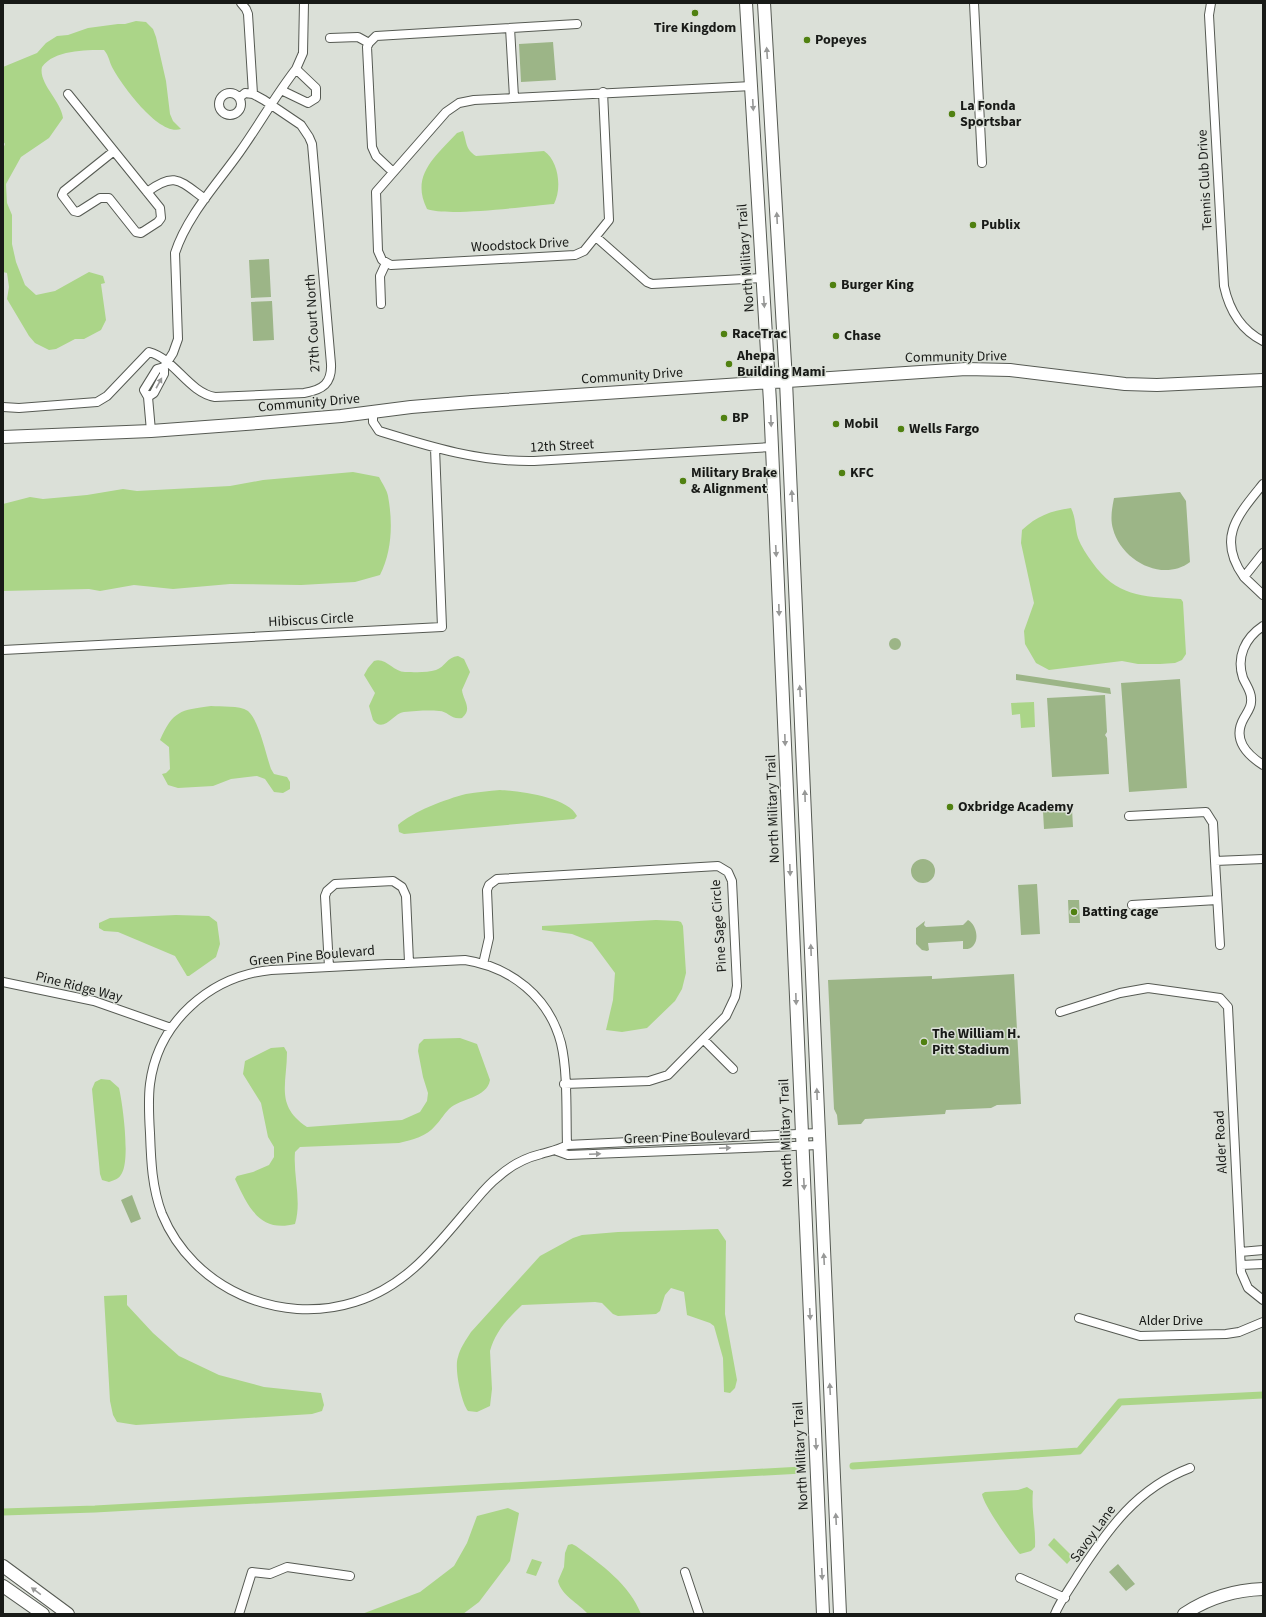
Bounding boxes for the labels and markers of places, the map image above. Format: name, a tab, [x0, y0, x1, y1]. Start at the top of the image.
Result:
marker: Tire Kingdom	[690, 8, 700, 18]
place label: Tire Kingdom	[654, 18, 736, 38]
place label: Popeyes	[815, 30, 867, 50]
marker: Popeyes	[802, 35, 812, 45]
place label: La Fonda Sportsbar	[960, 96, 1022, 132]
marker: La Fonda Sportsbar	[947, 109, 957, 119]
place label: Publix	[981, 215, 1020, 235]
marker: Publix	[968, 220, 978, 230]
place label: Burger King	[841, 275, 914, 295]
marker: Burger King	[828, 280, 838, 290]
place label: RaceTrac	[732, 324, 788, 344]
place label: Chase	[844, 326, 881, 346]
marker: RaceTrac	[719, 329, 729, 339]
marker: Chase	[831, 331, 841, 341]
place label: Ahepa Building Mami	[736, 346, 826, 382]
marker: Ahepa Building Mami	[724, 359, 734, 369]
place label: BP	[732, 408, 749, 428]
marker: BP	[719, 413, 729, 423]
place label: Mobil	[844, 414, 878, 434]
marker: Mobil	[831, 419, 841, 429]
place label: Wells Fargo	[909, 419, 979, 439]
marker: Wells Fargo	[896, 424, 906, 434]
place label: Military Brake & Alignment	[691, 463, 777, 499]
place label: KFC	[850, 463, 874, 483]
marker: KFC	[837, 468, 847, 478]
marker: Military Brake & Alignment	[678, 476, 688, 486]
place label: Oxbridge Academy	[958, 797, 1074, 817]
marker: Oxbridge Academy	[945, 802, 955, 812]
place label: Batting cage	[1082, 902, 1158, 922]
marker: Batting cage	[1069, 907, 1079, 917]
place label: The William H. Pitt Stadium	[932, 1024, 1021, 1060]
marker: The William H. Pitt Stadium	[919, 1037, 929, 1047]

